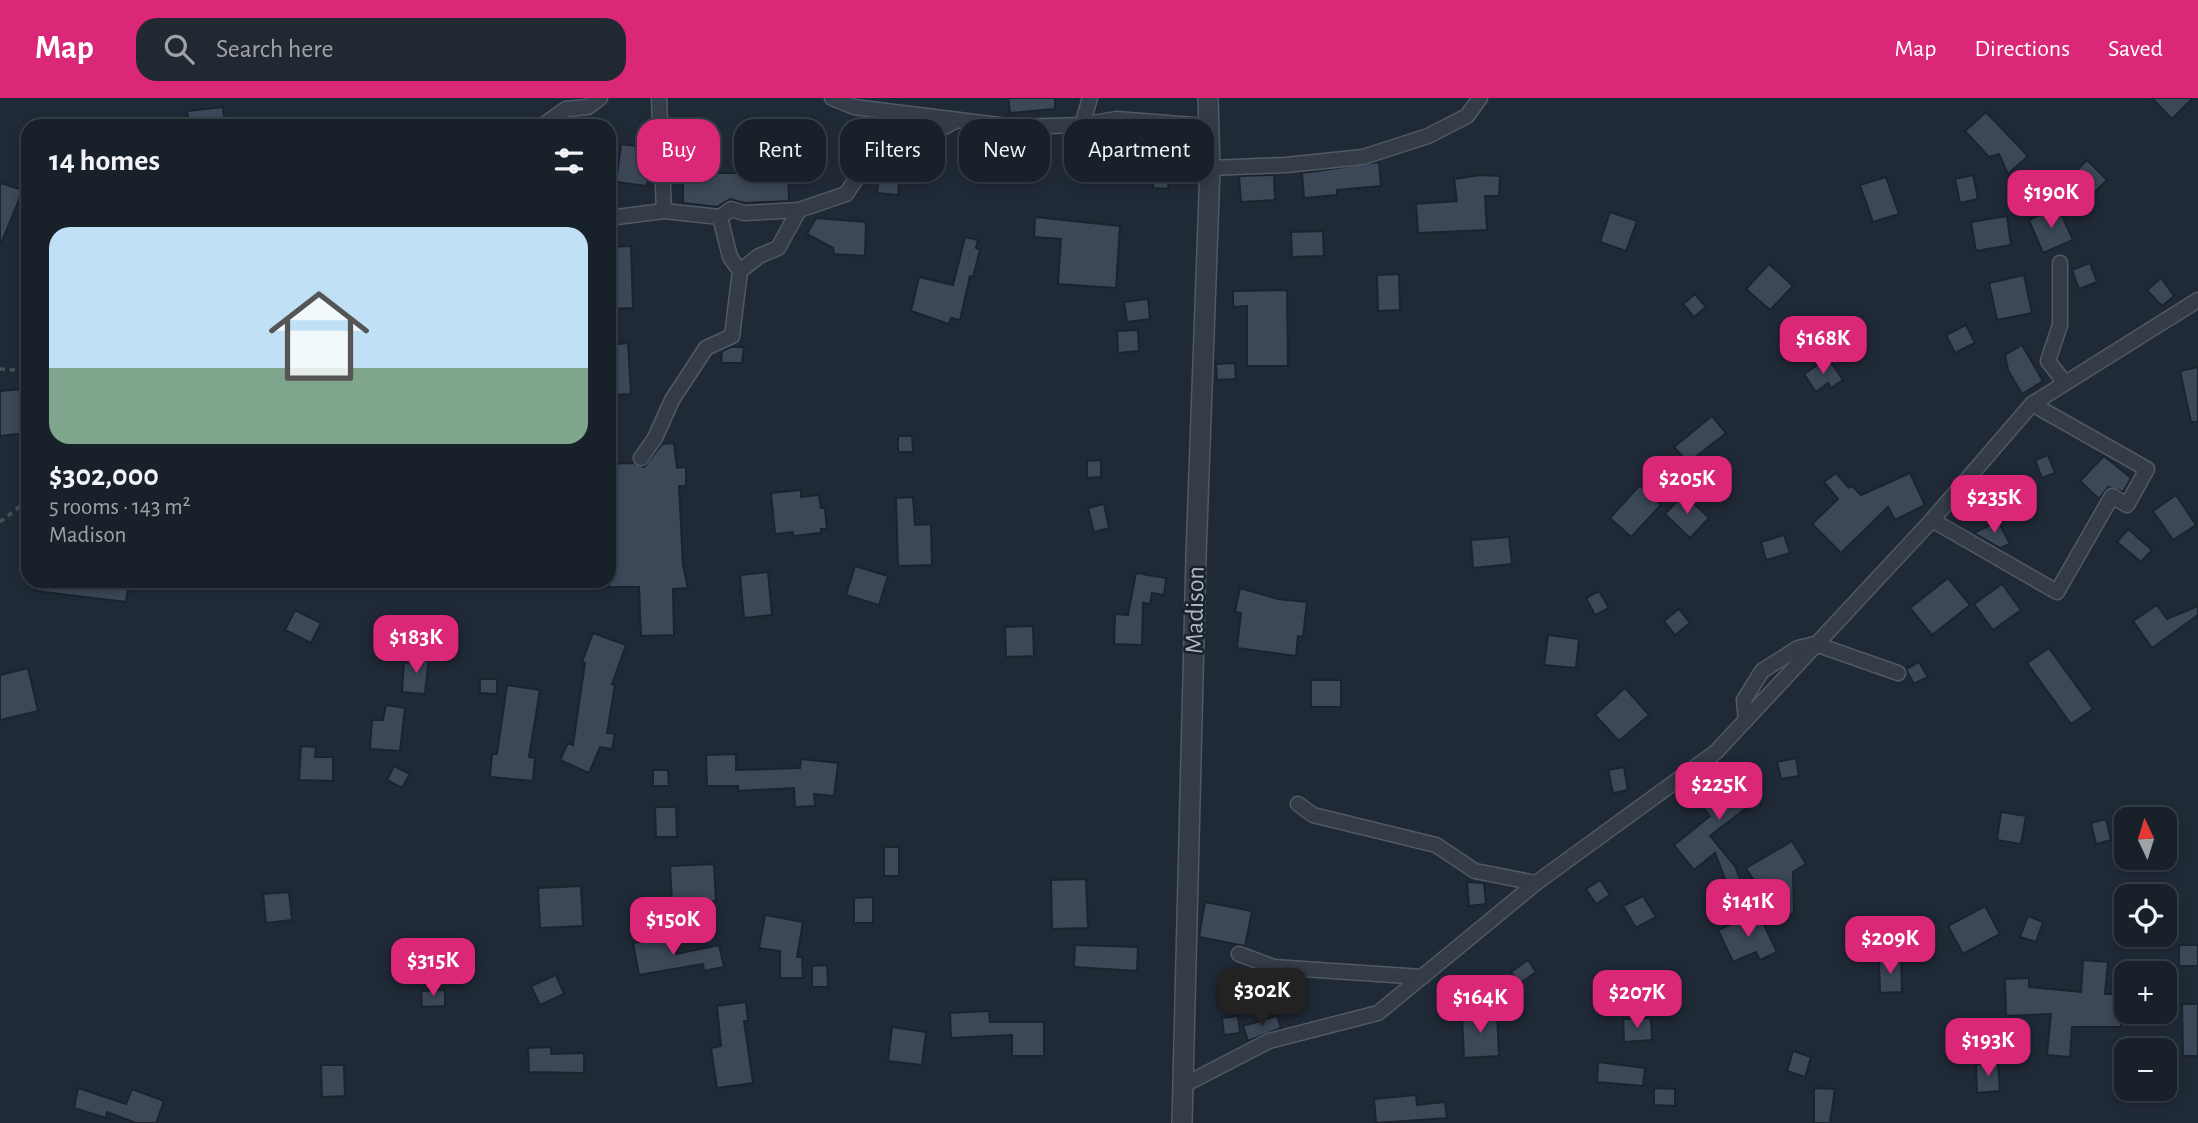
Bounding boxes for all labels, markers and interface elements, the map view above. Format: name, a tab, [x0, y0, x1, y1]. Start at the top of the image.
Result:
search box	[136, 18, 626, 81]
icon: search	[160, 30, 198, 68]
text: Map	[35, 32, 94, 65]
text: Search here	[216, 36, 334, 62]
text: Map	[1894, 37, 1936, 61]
text: Directions	[1974, 37, 2070, 61]
text: Saved	[2108, 37, 2163, 61]
chip: Buy	[637, 119, 720, 182]
chip: Rent	[734, 119, 826, 182]
chip: Filters	[840, 119, 945, 182]
chip: New	[959, 119, 1050, 182]
chip: Apartment	[1064, 119, 1214, 182]
icon: filters	[550, 142, 588, 180]
text: 14 homes	[49, 146, 160, 176]
pin: $190K	[2002, 170, 2100, 230]
text: $190K	[2023, 181, 2079, 204]
icon: home	[256, 273, 382, 399]
pin: $168K	[1774, 316, 1872, 376]
text: $168K	[1796, 327, 1850, 350]
pin: $205K	[1638, 456, 1736, 516]
text: $302,000	[49, 461, 159, 491]
text: $205K	[1659, 467, 1715, 490]
pin: $235K	[1945, 476, 2043, 535]
text: $235K	[1967, 486, 2021, 509]
text: 5 rooms · 143 m²	[49, 496, 191, 519]
text: Madison	[49, 524, 126, 547]
street label: Madison	[1181, 566, 1209, 654]
pin: $183K	[367, 616, 465, 675]
text: $183K	[389, 626, 443, 649]
pin: $225K	[1670, 762, 1768, 822]
text: $225K	[1691, 773, 1747, 796]
north arrow	[2114, 807, 2177, 870]
map controls	[2114, 807, 2177, 1101]
pin: $141K	[1699, 880, 1797, 939]
button: locate	[2114, 884, 2177, 947]
text: $141K	[1722, 890, 1774, 913]
pin: $150K	[624, 898, 722, 957]
text: $150K	[646, 908, 700, 931]
pin: $209K	[1841, 916, 1939, 976]
text: $209K	[1861, 927, 1919, 950]
pin: $315K	[384, 939, 482, 998]
text: $315K	[407, 949, 459, 972]
button: +	[2114, 961, 2177, 1024]
pin: $302K	[1213, 968, 1311, 1028]
pin: $207K	[1588, 970, 1686, 1030]
pin: $164K	[1431, 976, 1529, 1035]
text: $302K	[1234, 979, 1290, 1002]
text: $207K	[1609, 981, 1665, 1004]
text: $164K	[1453, 986, 1507, 1009]
pin: $193K	[1939, 1018, 2037, 1078]
text: $193K	[1961, 1029, 2015, 1052]
button: −	[2114, 1038, 2177, 1101]

